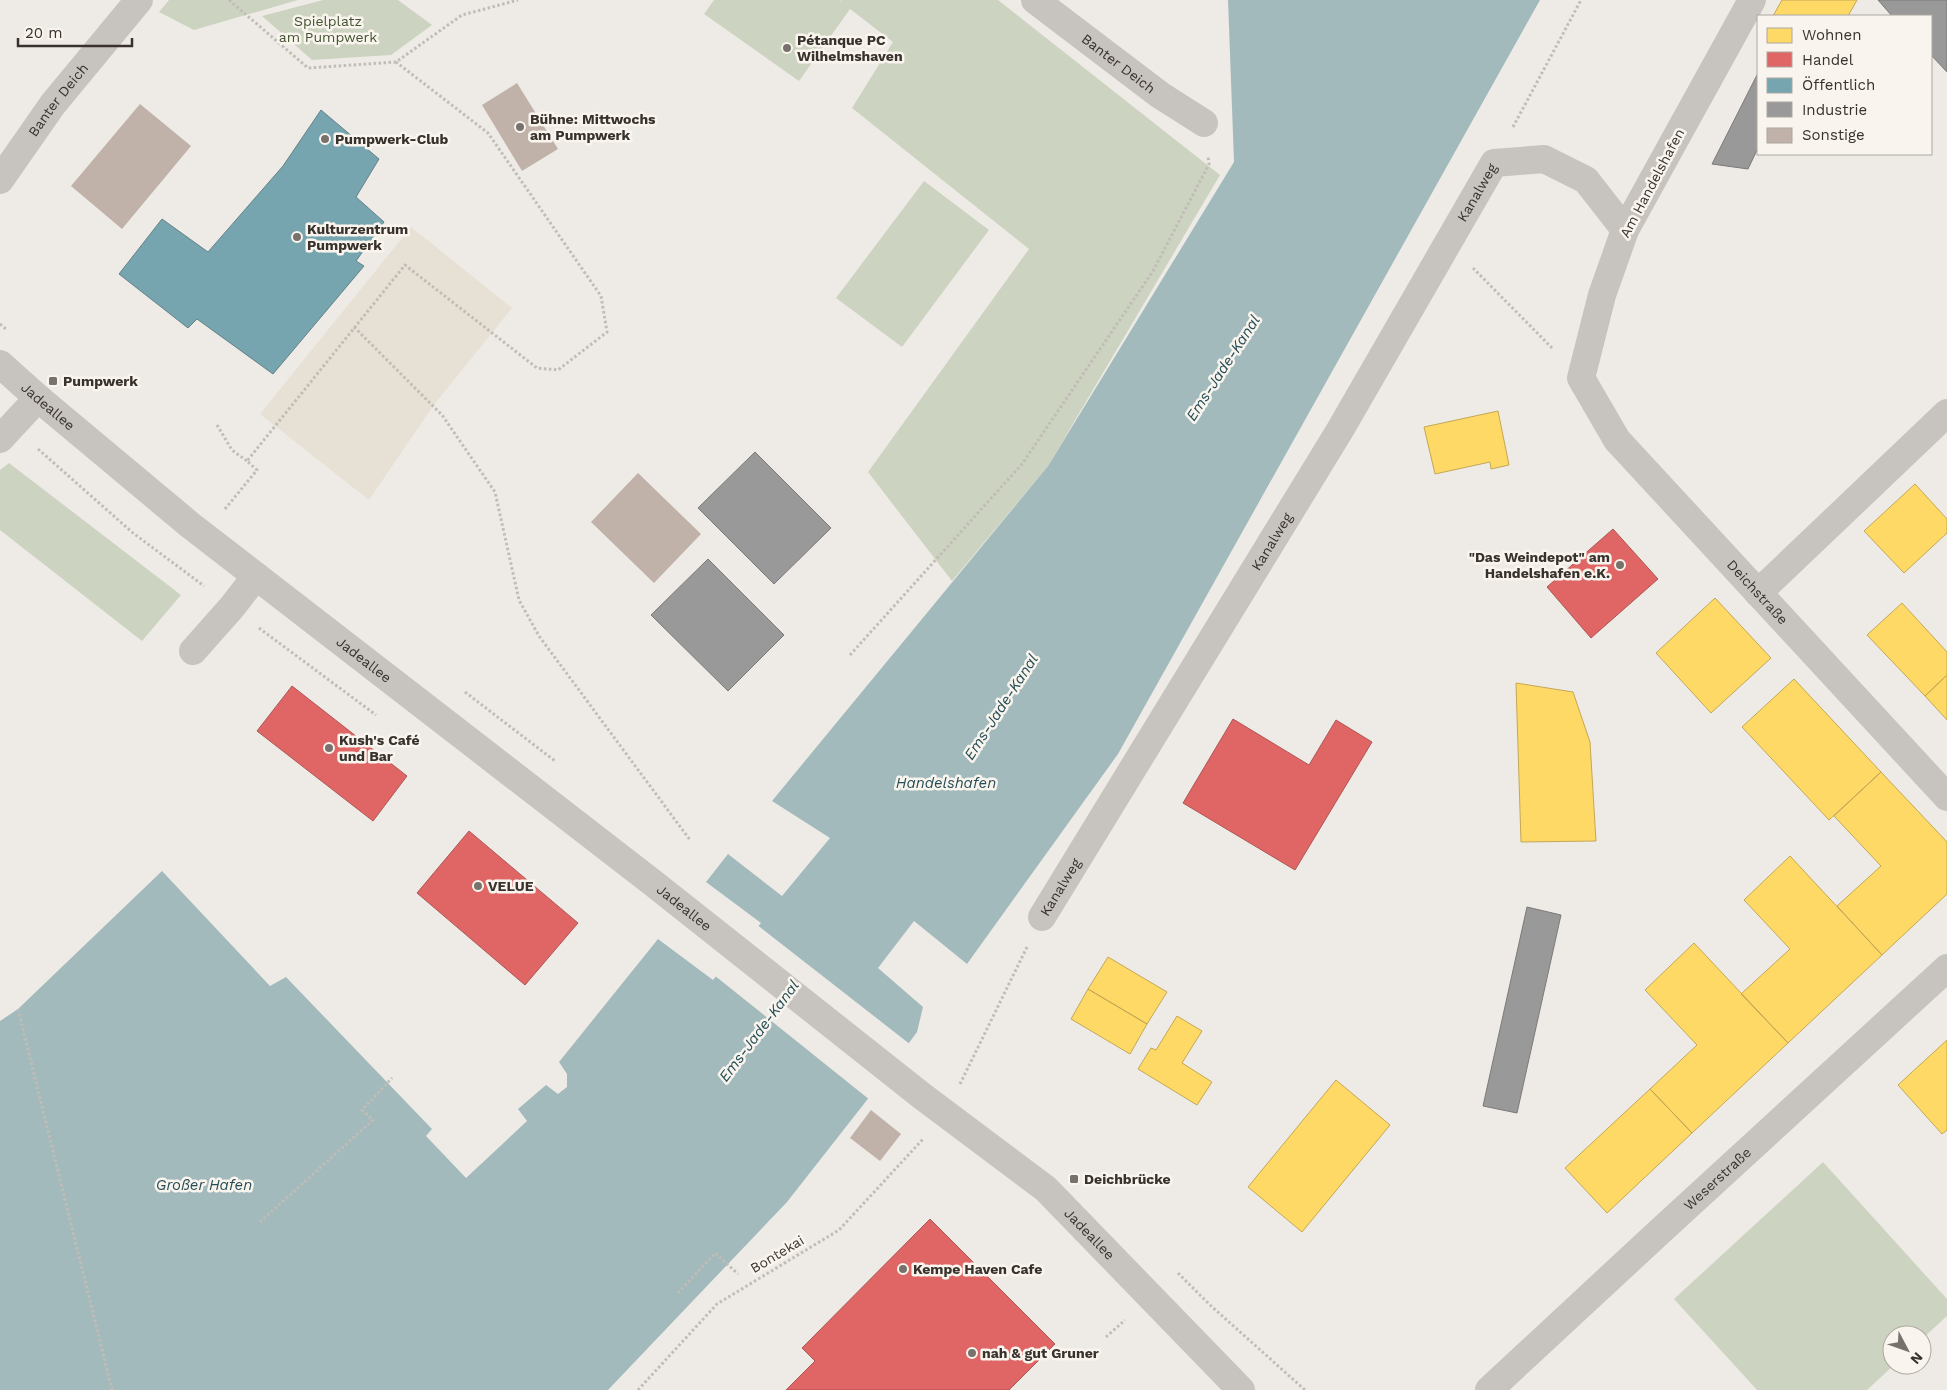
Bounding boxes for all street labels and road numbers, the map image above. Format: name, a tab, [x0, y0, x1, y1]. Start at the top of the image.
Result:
street label: Banter Deich	[1079, 30, 1159, 97]
street label: Banter Deich	[25, 60, 91, 140]
street label: Am Handelshafen	[1616, 126, 1688, 240]
street label: Kanalweg	[1454, 160, 1500, 225]
street label: Jadeallee	[18, 379, 78, 433]
street label: Kanalweg	[1248, 509, 1296, 573]
street label: Deichstraße	[1724, 557, 1791, 628]
street label: Jadeallee	[333, 633, 395, 686]
street label: Kanalweg	[1037, 855, 1084, 919]
street label: Jadeallee	[654, 881, 715, 934]
street label: Weserstraße	[1680, 1144, 1754, 1214]
street label: Jadeallee	[1061, 1205, 1118, 1263]
street label: Bontekai	[747, 1232, 807, 1276]

